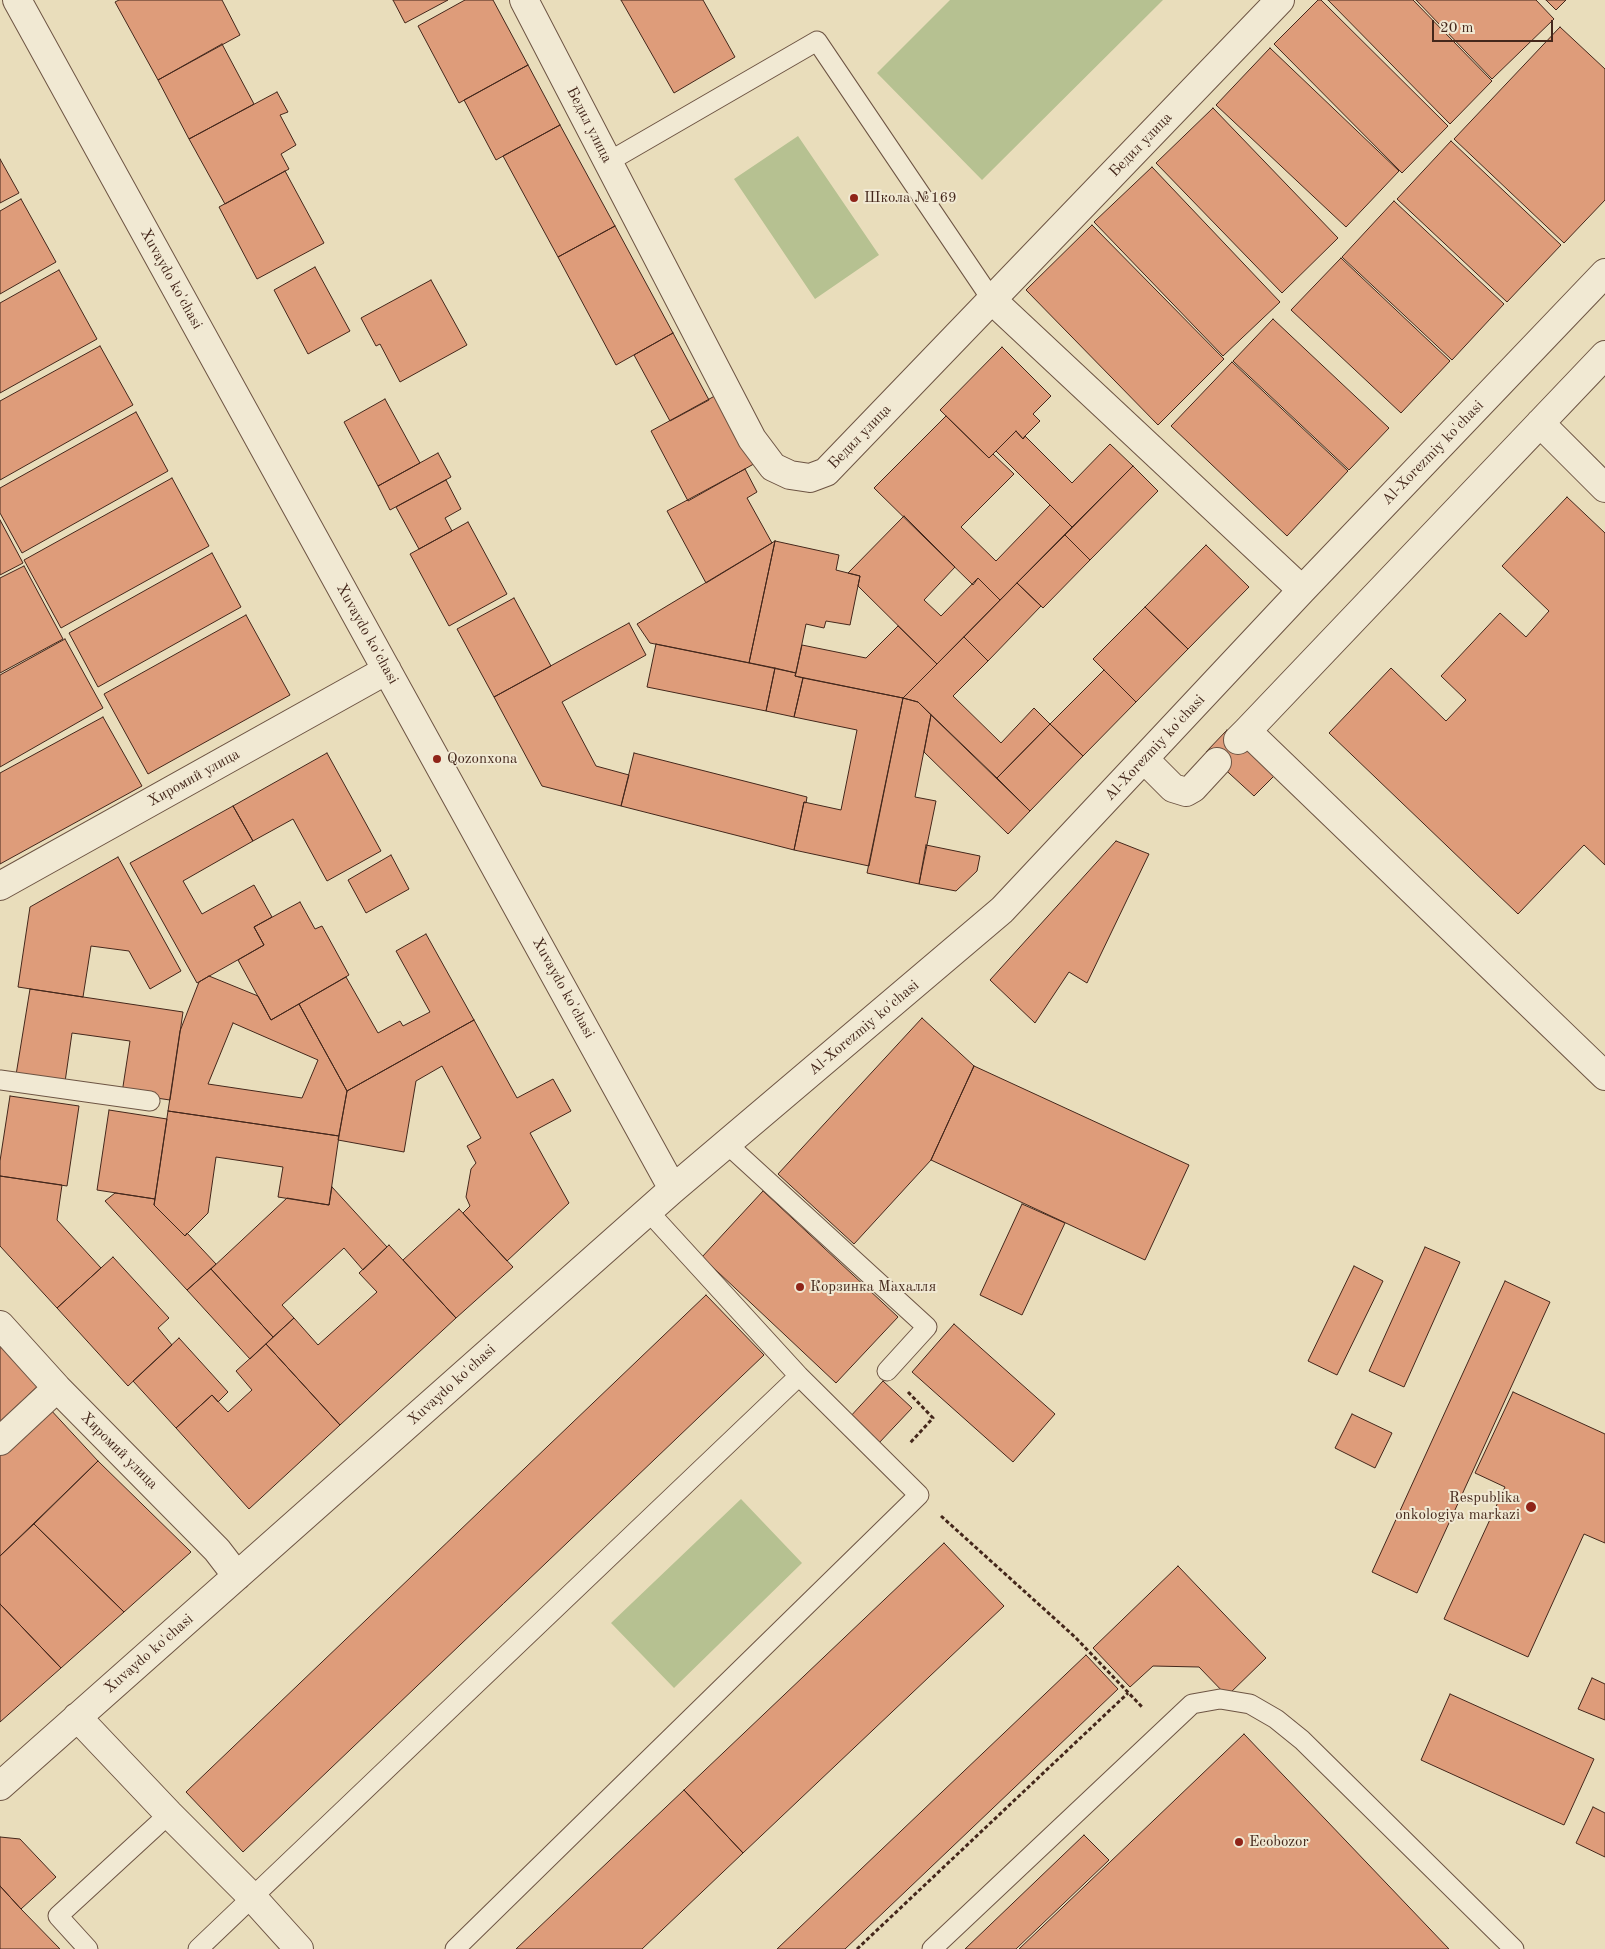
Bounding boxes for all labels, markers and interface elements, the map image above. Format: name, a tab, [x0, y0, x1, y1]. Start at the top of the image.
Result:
scale bar	[1435, 10, 1556, 42]
text: 20 m	[1440, 21, 1474, 36]
street label: Бедил улица	[562, 84, 616, 166]
street label: Бедил улица	[1106, 109, 1176, 181]
place label: Школа №169	[864, 189, 957, 207]
marker: Школа №169	[848, 192, 860, 204]
street label: Xuvaydo ko'chasi	[136, 226, 206, 332]
street label: Al-Xorezmiy ko'chasi	[1378, 397, 1488, 509]
street label: Бедил улица	[825, 401, 895, 473]
street label: Xuvaydo ko'chasi	[332, 581, 402, 687]
street label: Al-Xorezmiy ko'chasi	[1101, 691, 1209, 805]
street label: Хиромий улица	[145, 745, 243, 811]
place label: Qozonxona	[447, 750, 517, 768]
marker: Qozonxona	[431, 753, 443, 765]
street label: Xuvaydo ko'chasi	[528, 935, 598, 1041]
street label: Al-Xorezmiy ko'chasi	[805, 977, 923, 1079]
place label: Корзинка Махалля	[810, 1278, 936, 1296]
marker: Корзинка Махалля	[794, 1281, 806, 1293]
street label: Xuvaydo ko'chasi	[404, 1341, 500, 1429]
street label: Хиромий улица	[77, 1409, 161, 1493]
place label: Respublika onkologiya markazi	[1395, 1489, 1520, 1524]
marker: Respublika onkologiya markazi	[1524, 1500, 1538, 1514]
street label: Xuvaydo ko'chasi	[101, 1610, 197, 1698]
place label: Ecobozor	[1249, 1833, 1309, 1851]
marker: Ecobozor	[1233, 1836, 1245, 1848]

